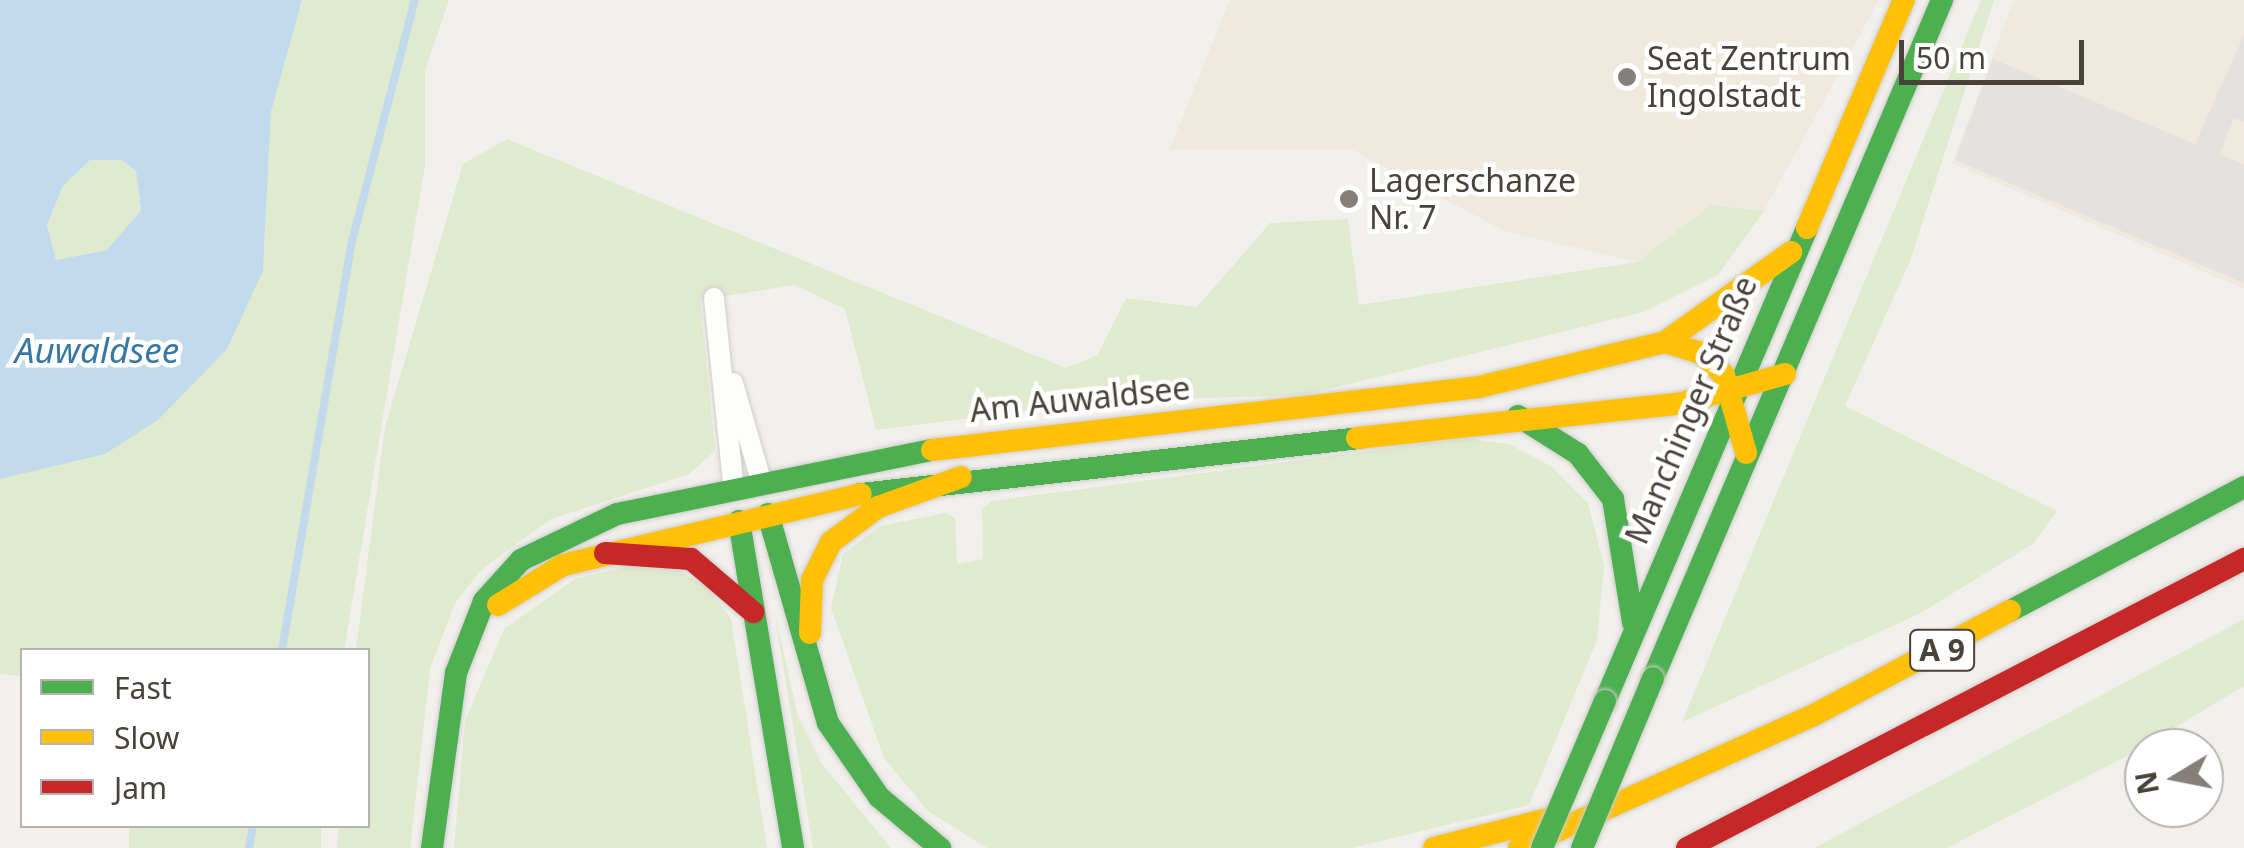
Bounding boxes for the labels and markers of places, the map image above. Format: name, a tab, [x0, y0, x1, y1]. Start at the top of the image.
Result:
place label: Seat Zentrum Ingolstadt	[1647, 40, 1851, 115]
marker: Seat Zentrum Ingolstadt	[1616, 66, 1638, 88]
place label: Lagerschanze Nr. 7	[1369, 162, 1576, 237]
marker: Lagerschanze Nr. 7	[1338, 188, 1360, 210]

